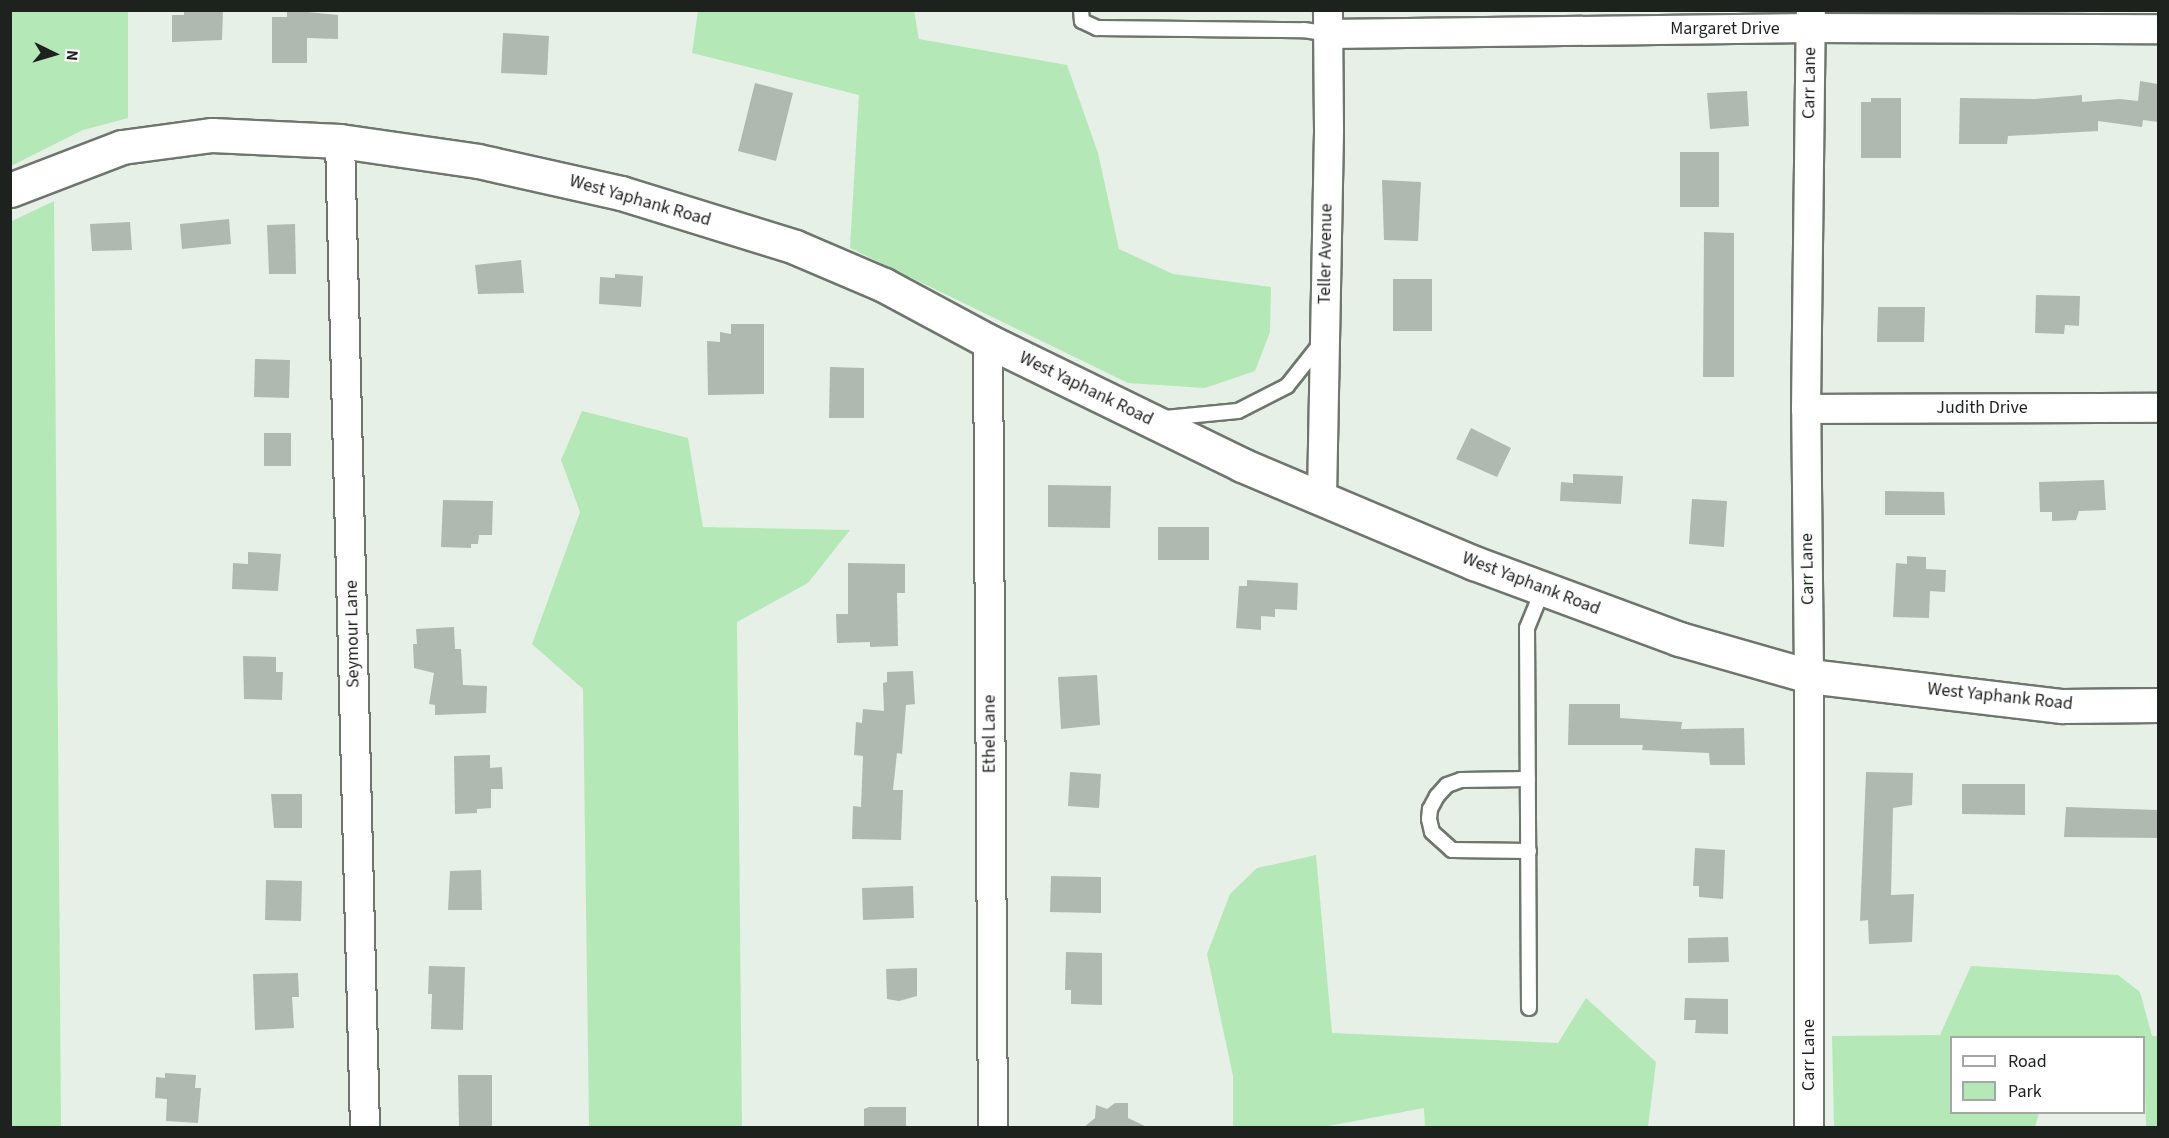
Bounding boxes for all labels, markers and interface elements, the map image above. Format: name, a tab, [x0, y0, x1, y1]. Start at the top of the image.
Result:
street label: Margaret Drive	[1670, 18, 1780, 40]
north arrow	[24, 24, 84, 84]
street label: Carr Lane	[1799, 47, 1821, 119]
text: N	[61, 49, 83, 62]
street label: West Yaphank Road	[567, 170, 713, 232]
street label: Teller Avenue	[1314, 203, 1338, 305]
street label: West Yaphank Road	[1016, 347, 1156, 431]
street label: Judith Drive	[1936, 397, 2028, 419]
street label: Carr Lane	[1797, 533, 1819, 605]
street label: West Yaphank Road	[1459, 548, 1603, 620]
street label: Seymour Lane	[341, 580, 365, 688]
street label: West Yaphank Road	[1926, 679, 2074, 715]
street label: Ethel Lane	[979, 695, 1001, 773]
street label: Carr Lane	[1798, 1019, 1820, 1091]
legend	[1950, 1036, 2145, 1114]
text: Road	[2008, 1049, 2047, 1074]
text: Park	[2008, 1079, 2042, 1104]

